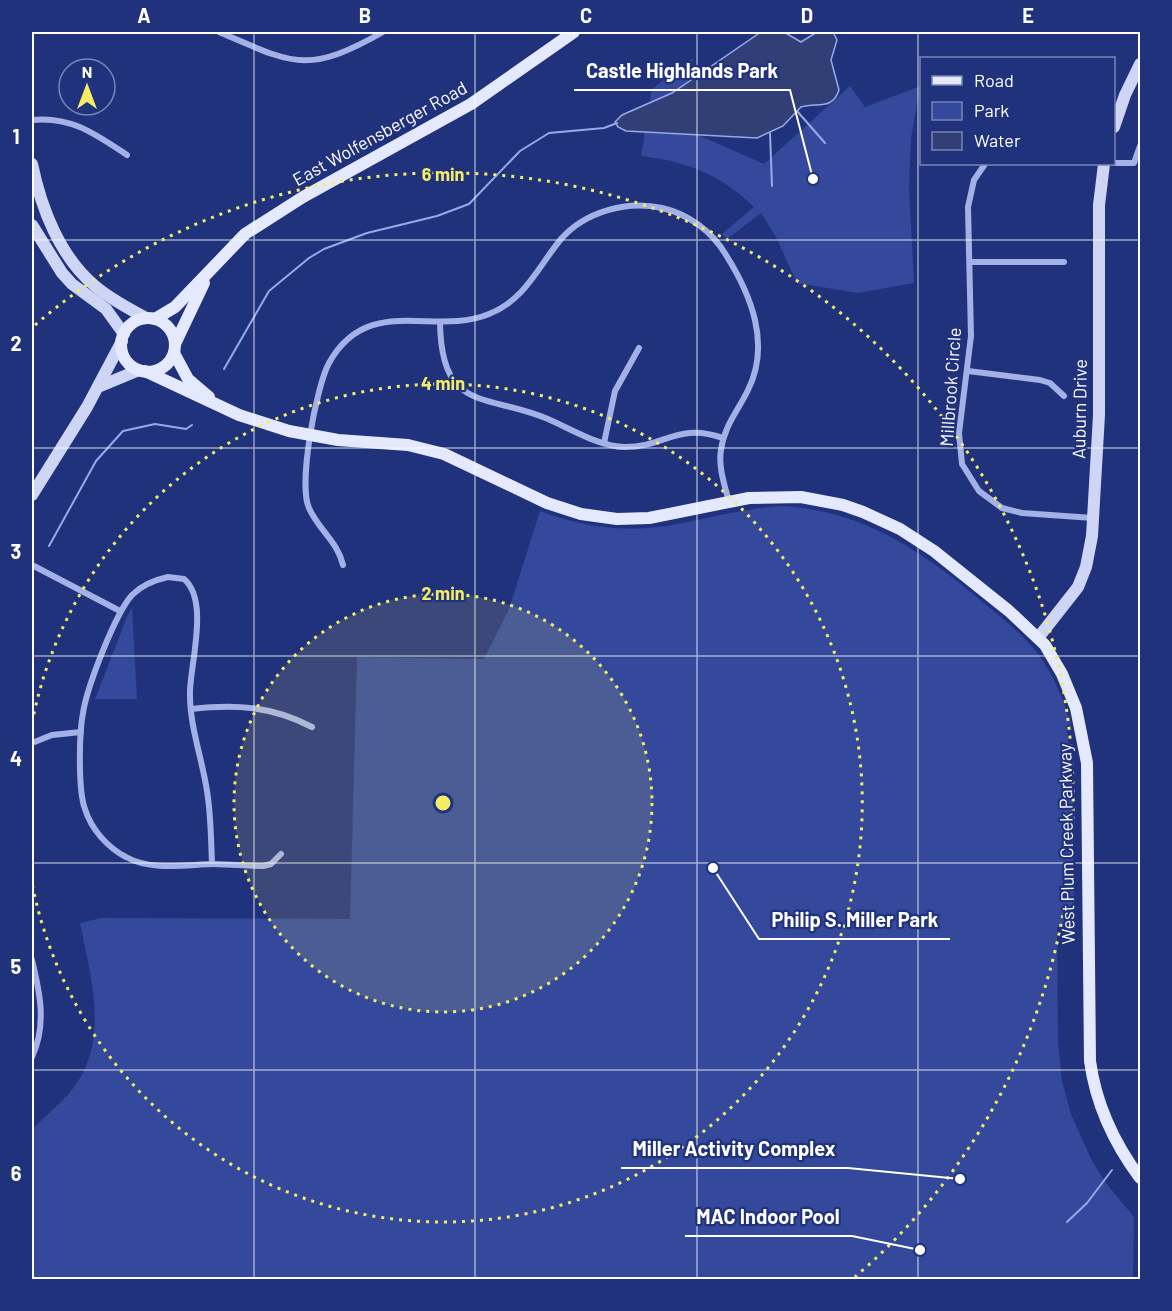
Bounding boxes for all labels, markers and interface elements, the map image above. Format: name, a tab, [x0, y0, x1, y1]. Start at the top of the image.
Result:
text: A	[137, 3, 151, 27]
text: B	[359, 3, 371, 27]
text: C	[580, 3, 592, 27]
text: D	[801, 3, 813, 27]
text: E	[1022, 3, 1034, 27]
callout: Castle Highlands Park	[574, 52, 790, 90]
north arrow	[57, 57, 117, 117]
legend	[920, 57, 1115, 165]
text: Castle Highlands Park	[586, 58, 778, 82]
text: N	[82, 62, 92, 81]
text: Road	[974, 69, 1014, 91]
street label: East Wolfensberger Road	[288, 76, 471, 190]
text: Park	[974, 99, 1009, 121]
text: 1	[12, 124, 20, 148]
text: Water	[974, 129, 1021, 151]
text: 6 min	[422, 163, 464, 185]
street label: Millbrook Circle	[935, 327, 965, 447]
text: 2	[10, 331, 22, 355]
street label: Auburn Drive	[1067, 359, 1091, 459]
text: 4 min	[421, 372, 465, 394]
text: 3	[11, 539, 21, 563]
text: 2 min	[421, 582, 465, 604]
street label: West Plum Creek Parkway	[1053, 743, 1079, 945]
text: 4	[10, 746, 22, 770]
centre of rings	[433, 793, 453, 813]
callout: Philip S. Miller Park	[759, 901, 950, 939]
text: Philip S. Miller Park	[772, 907, 939, 931]
text: 5	[11, 954, 22, 978]
callout: Miller Activity Complex	[621, 1130, 848, 1168]
text: Miller Activity Complex	[633, 1136, 836, 1160]
text: 6	[11, 1161, 22, 1185]
callout: MAC Indoor Pool	[685, 1198, 852, 1236]
text: MAC Indoor Pool	[696, 1204, 840, 1228]

